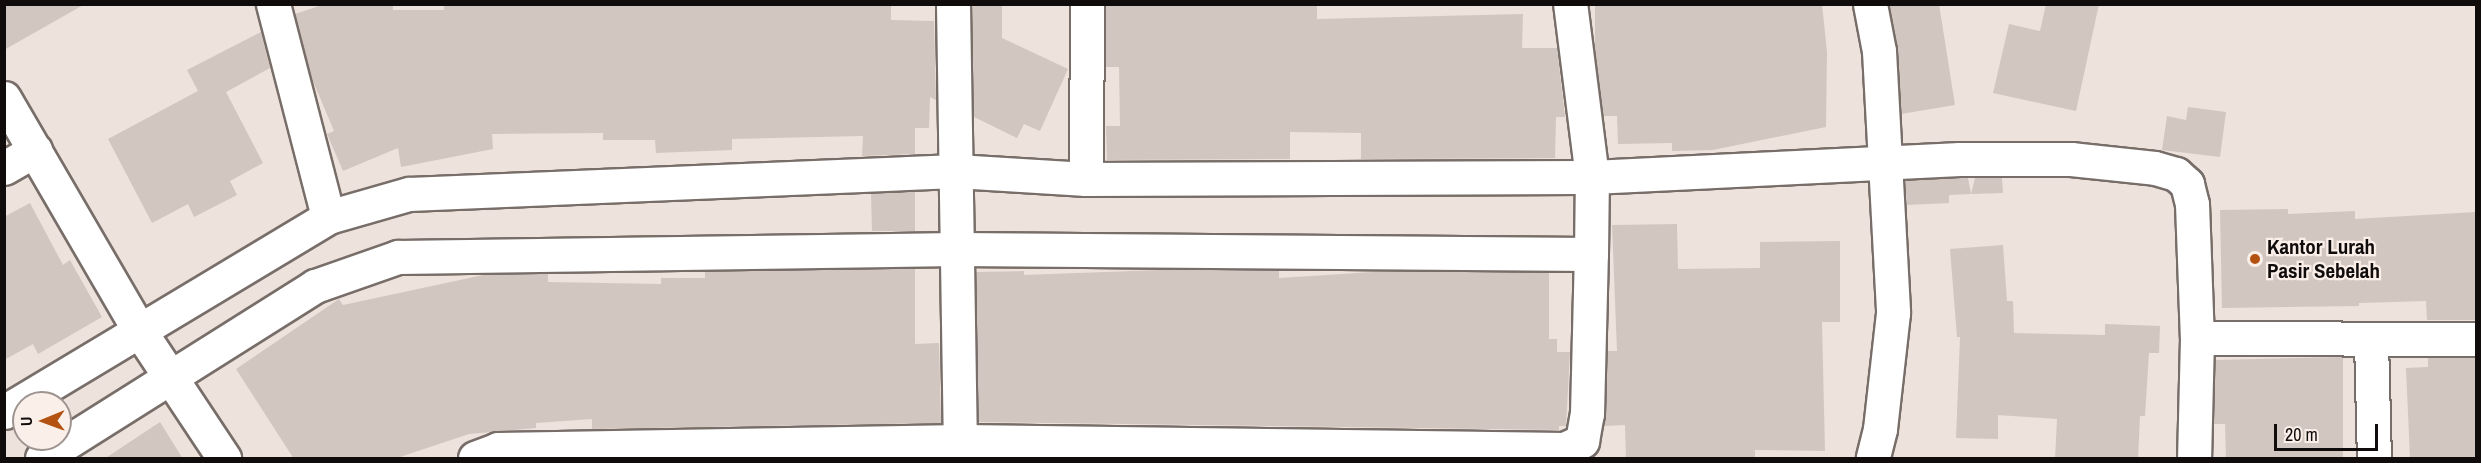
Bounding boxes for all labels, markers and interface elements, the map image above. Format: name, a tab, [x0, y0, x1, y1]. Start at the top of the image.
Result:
place label: Kantor Lurah Pasir Sebelah	[2267, 234, 2380, 284]
marker: Kantor Lurah Pasir Sebelah	[2248, 252, 2262, 266]
north arrow	[12, 391, 72, 451]
scale bar	[2277, 412, 2380, 450]
text: U	[15, 416, 37, 426]
text: 20 m	[2285, 422, 2318, 447]

